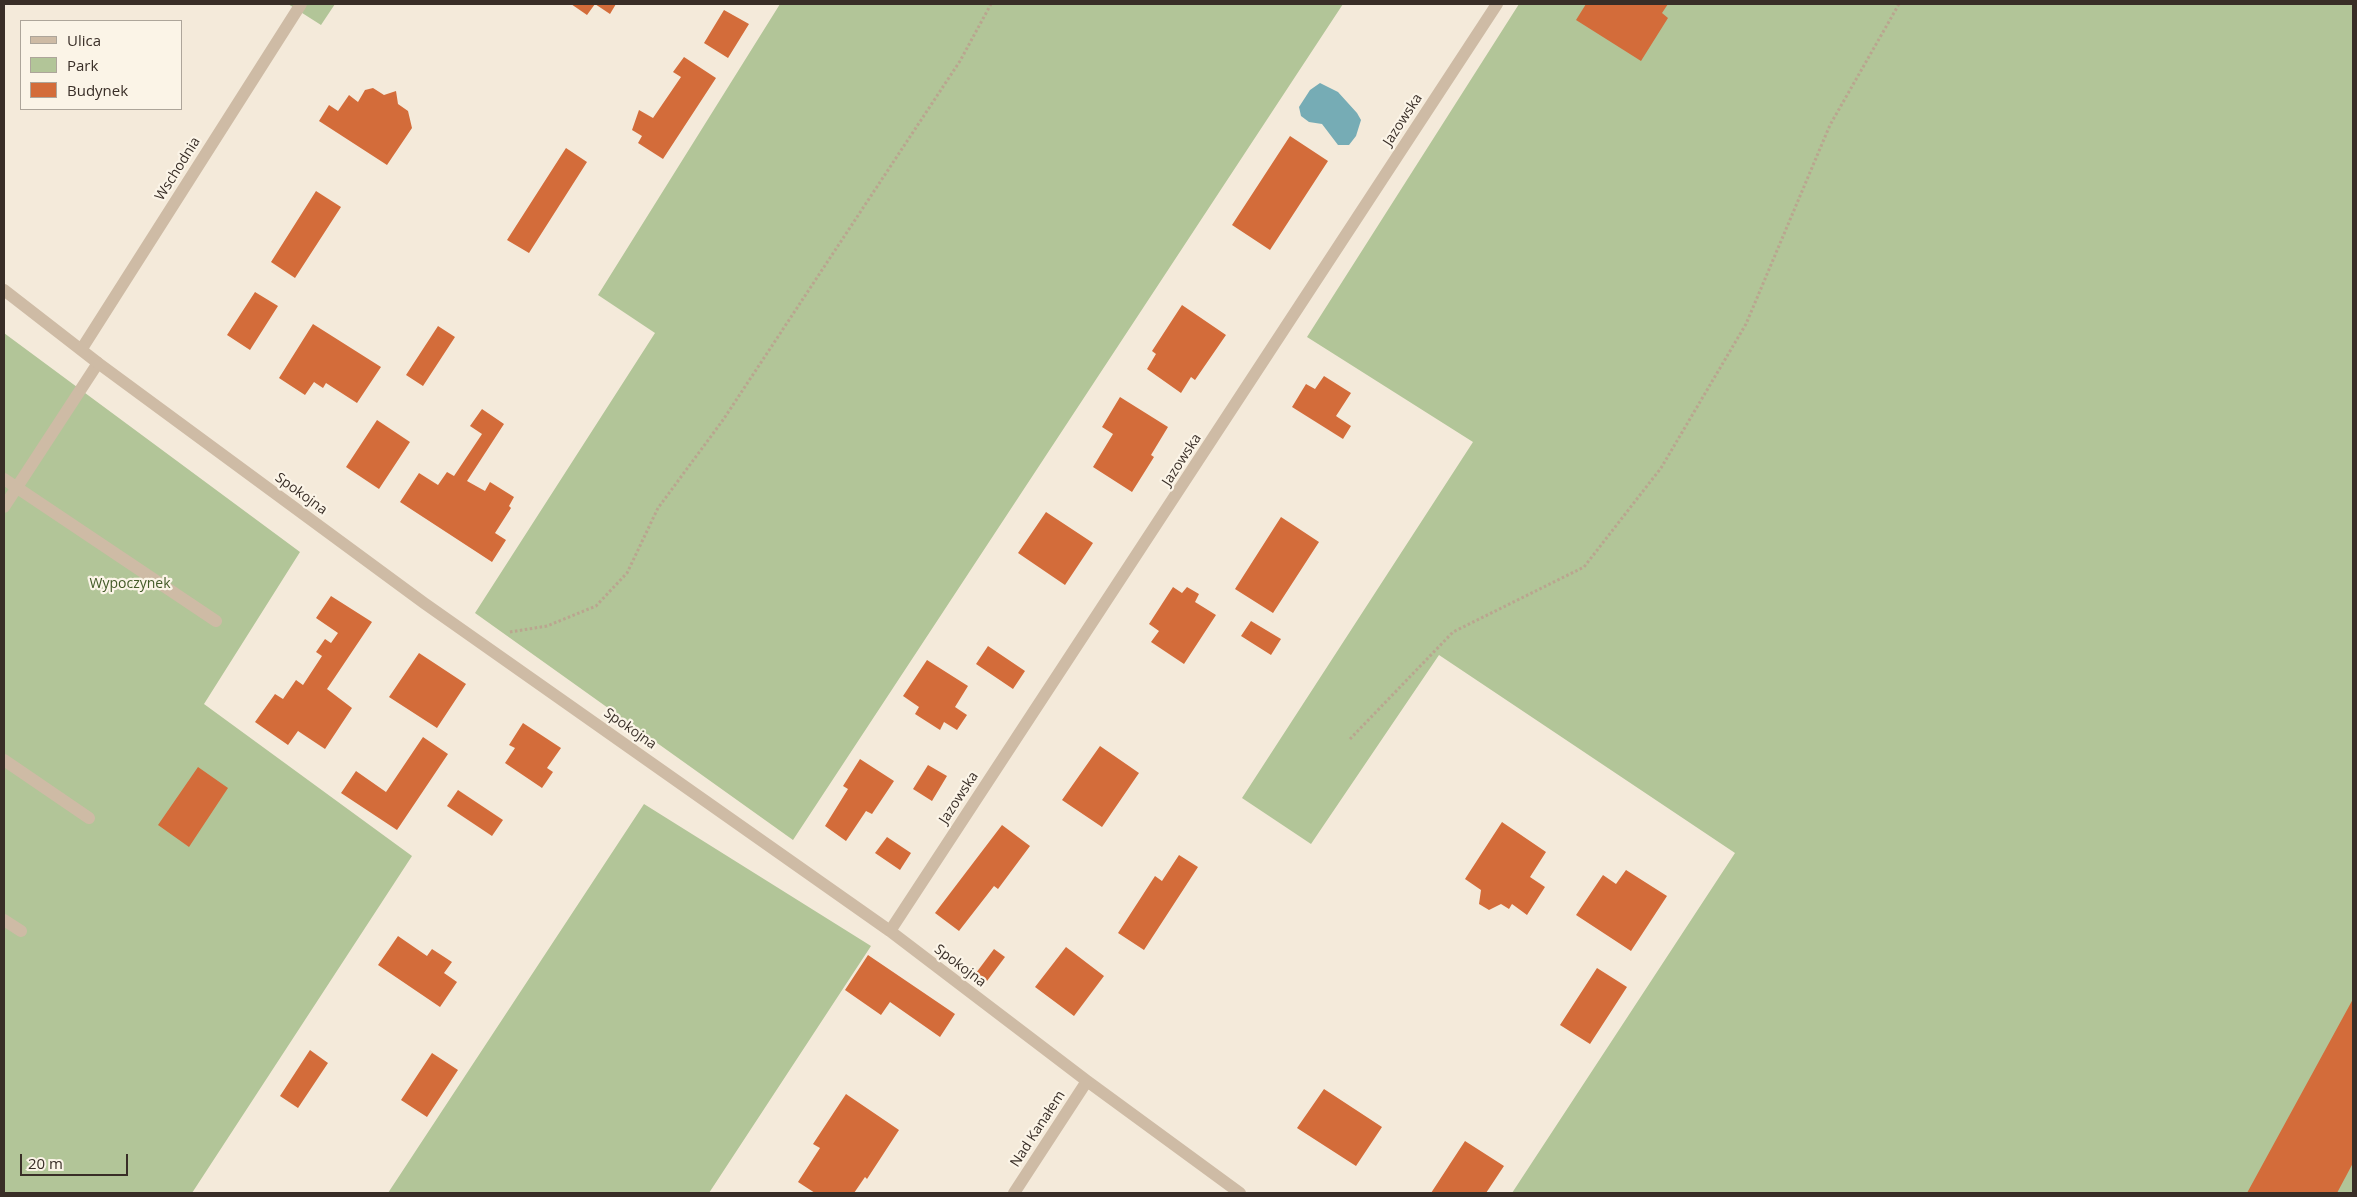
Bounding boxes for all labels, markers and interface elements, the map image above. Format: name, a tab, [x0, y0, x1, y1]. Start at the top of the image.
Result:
legend	[20, 20, 182, 110]
text: Ulica	[67, 30, 101, 50]
text: Park	[67, 55, 98, 75]
text: Budynek	[67, 80, 128, 100]
street label: Jazowska	[1380, 91, 1426, 149]
street label: Wschodnia	[152, 134, 204, 204]
street label: Jazowska	[1159, 431, 1205, 489]
street label: Spokojna	[272, 469, 330, 519]
park label: Wypoczynek	[89, 576, 171, 592]
street label: Spokojna	[600, 705, 660, 753]
street label: Jazowska	[936, 769, 982, 827]
street label: Spokojna	[931, 941, 989, 991]
street label: Nad Kanałem	[1007, 1088, 1069, 1170]
scale bar	[22, 1144, 130, 1176]
text: 20 m	[28, 1153, 63, 1173]

